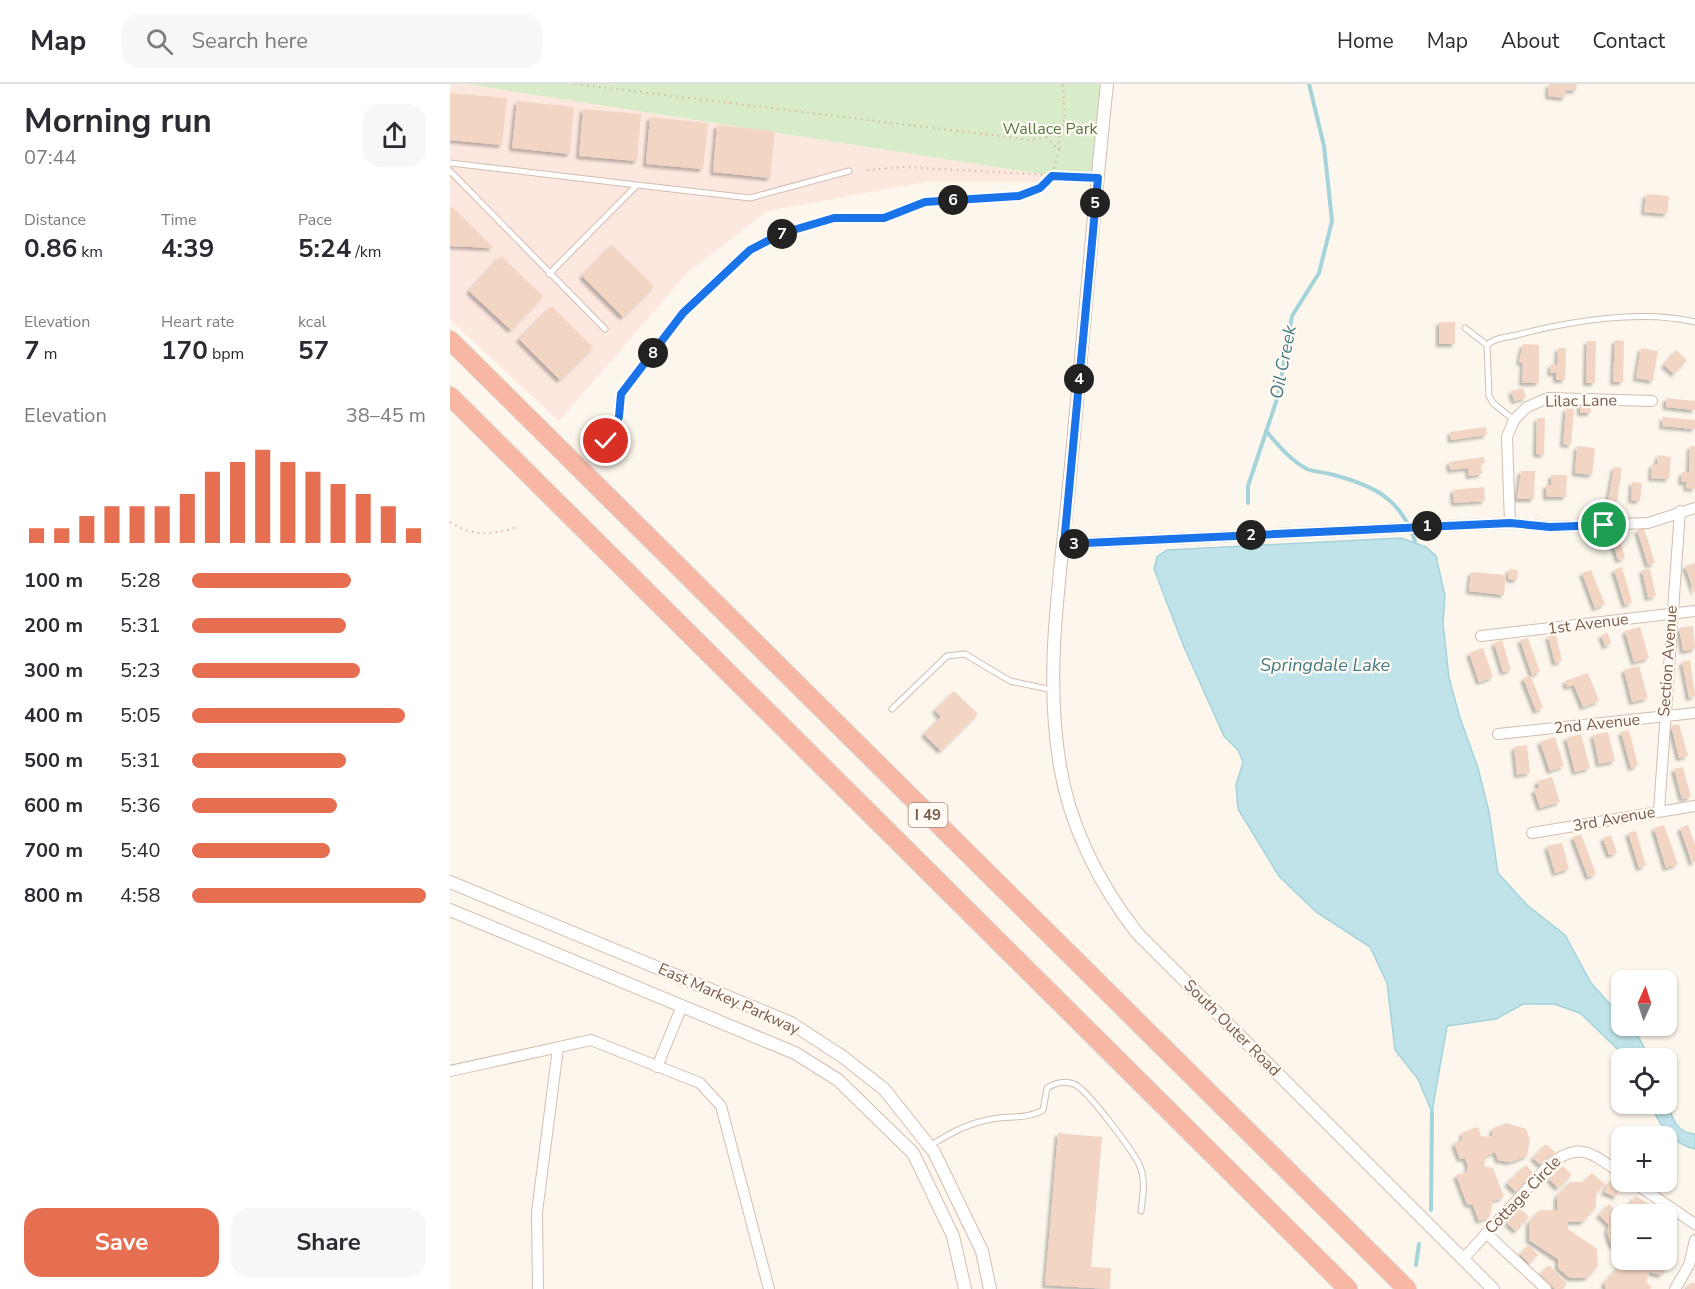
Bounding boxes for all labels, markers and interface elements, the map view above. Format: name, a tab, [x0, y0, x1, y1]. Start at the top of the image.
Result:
search box	[122, 14, 542, 68]
text: Map	[30, 22, 86, 60]
icon: search	[143, 25, 176, 58]
text: Search here	[191, 26, 308, 56]
text: Home	[1337, 27, 1394, 55]
text: Map	[1427, 27, 1468, 55]
text: About	[1501, 27, 1559, 55]
text: Contact	[1592, 27, 1665, 55]
text: Morning run	[24, 99, 212, 144]
button: share	[363, 104, 426, 167]
park label: Wallace Park	[1003, 118, 1098, 140]
text: 07:44	[24, 144, 77, 171]
pin: 6	[938, 185, 968, 215]
pin: 5	[1080, 188, 1110, 218]
text: 6	[948, 189, 958, 211]
text: 5	[1090, 192, 1100, 214]
text: Distance	[24, 209, 86, 231]
text: Time	[161, 209, 197, 231]
text: Pace	[298, 209, 332, 231]
pin: 7	[767, 219, 797, 249]
text: 7	[777, 223, 787, 245]
text: 0.86	[24, 231, 77, 266]
text: 4:39	[161, 231, 214, 266]
text: 5:24	[298, 231, 351, 266]
text: km	[77, 241, 103, 263]
text: /km	[351, 241, 382, 263]
text: Elevation	[24, 311, 90, 333]
text: Heart rate	[161, 311, 234, 333]
text: kcal	[298, 311, 326, 333]
water label: Oil Creek	[1264, 322, 1302, 401]
text: 7	[24, 333, 40, 368]
text: 170	[161, 333, 208, 368]
text: 57	[298, 333, 329, 368]
pin: 8	[638, 338, 668, 368]
text: 8	[648, 342, 658, 364]
text: m	[40, 343, 57, 365]
text: bpm	[208, 343, 244, 365]
pin: 4	[1064, 364, 1094, 394]
text: 4	[1074, 368, 1084, 390]
street label: Lilac Lane	[1545, 389, 1617, 413]
text: Elevation	[24, 402, 107, 429]
text: 38–45 m	[346, 402, 426, 429]
pin	[580, 415, 631, 466]
icon: check	[589, 424, 622, 457]
pin	[1578, 499, 1629, 550]
icon: arrive	[1587, 508, 1620, 541]
pin: 1	[1412, 511, 1442, 541]
text: 1	[1422, 515, 1432, 537]
pin: 2	[1236, 520, 1266, 550]
text: 2	[1246, 524, 1256, 546]
pin: 3	[1059, 529, 1089, 559]
text: 3	[1069, 533, 1079, 555]
text: 100 m	[24, 567, 83, 594]
text: 5:28	[120, 567, 161, 594]
street label: Section Avenue	[1653, 605, 1683, 717]
street label: 1st Avenue	[1546, 608, 1630, 640]
text: 200 m	[24, 612, 83, 639]
text: 5:31	[120, 612, 161, 639]
water label: Springdale Lake	[1260, 653, 1390, 677]
text: 300 m	[24, 657, 83, 684]
text: 5:23	[120, 657, 161, 684]
text: 400 m	[24, 702, 83, 729]
text: 5:05	[120, 702, 161, 729]
street label: 2nd Avenue	[1553, 709, 1641, 739]
text: 500 m	[24, 747, 83, 774]
text: 5:31	[120, 747, 161, 774]
text: 600 m	[24, 792, 83, 819]
text: 5:36	[120, 792, 161, 819]
street label: 3rd Avenue	[1571, 801, 1657, 837]
road number: I 49	[908, 803, 948, 827]
text: 700 m	[24, 837, 83, 864]
text: 5:40	[120, 837, 161, 864]
text: 800 m	[24, 882, 83, 909]
text: 4:58	[120, 882, 161, 909]
street label: East Markey Parkway	[655, 958, 804, 1040]
north arrow	[1611, 970, 1677, 1036]
map controls	[1611, 970, 1677, 1270]
street label: South Outer Road	[1179, 975, 1285, 1081]
button: locate	[1611, 1048, 1677, 1114]
button: +	[1611, 1126, 1677, 1192]
street label: Cottage Circle	[1480, 1151, 1566, 1239]
button: −	[1611, 1204, 1677, 1270]
button: Save	[24, 1208, 219, 1277]
button: Share	[231, 1208, 426, 1277]

